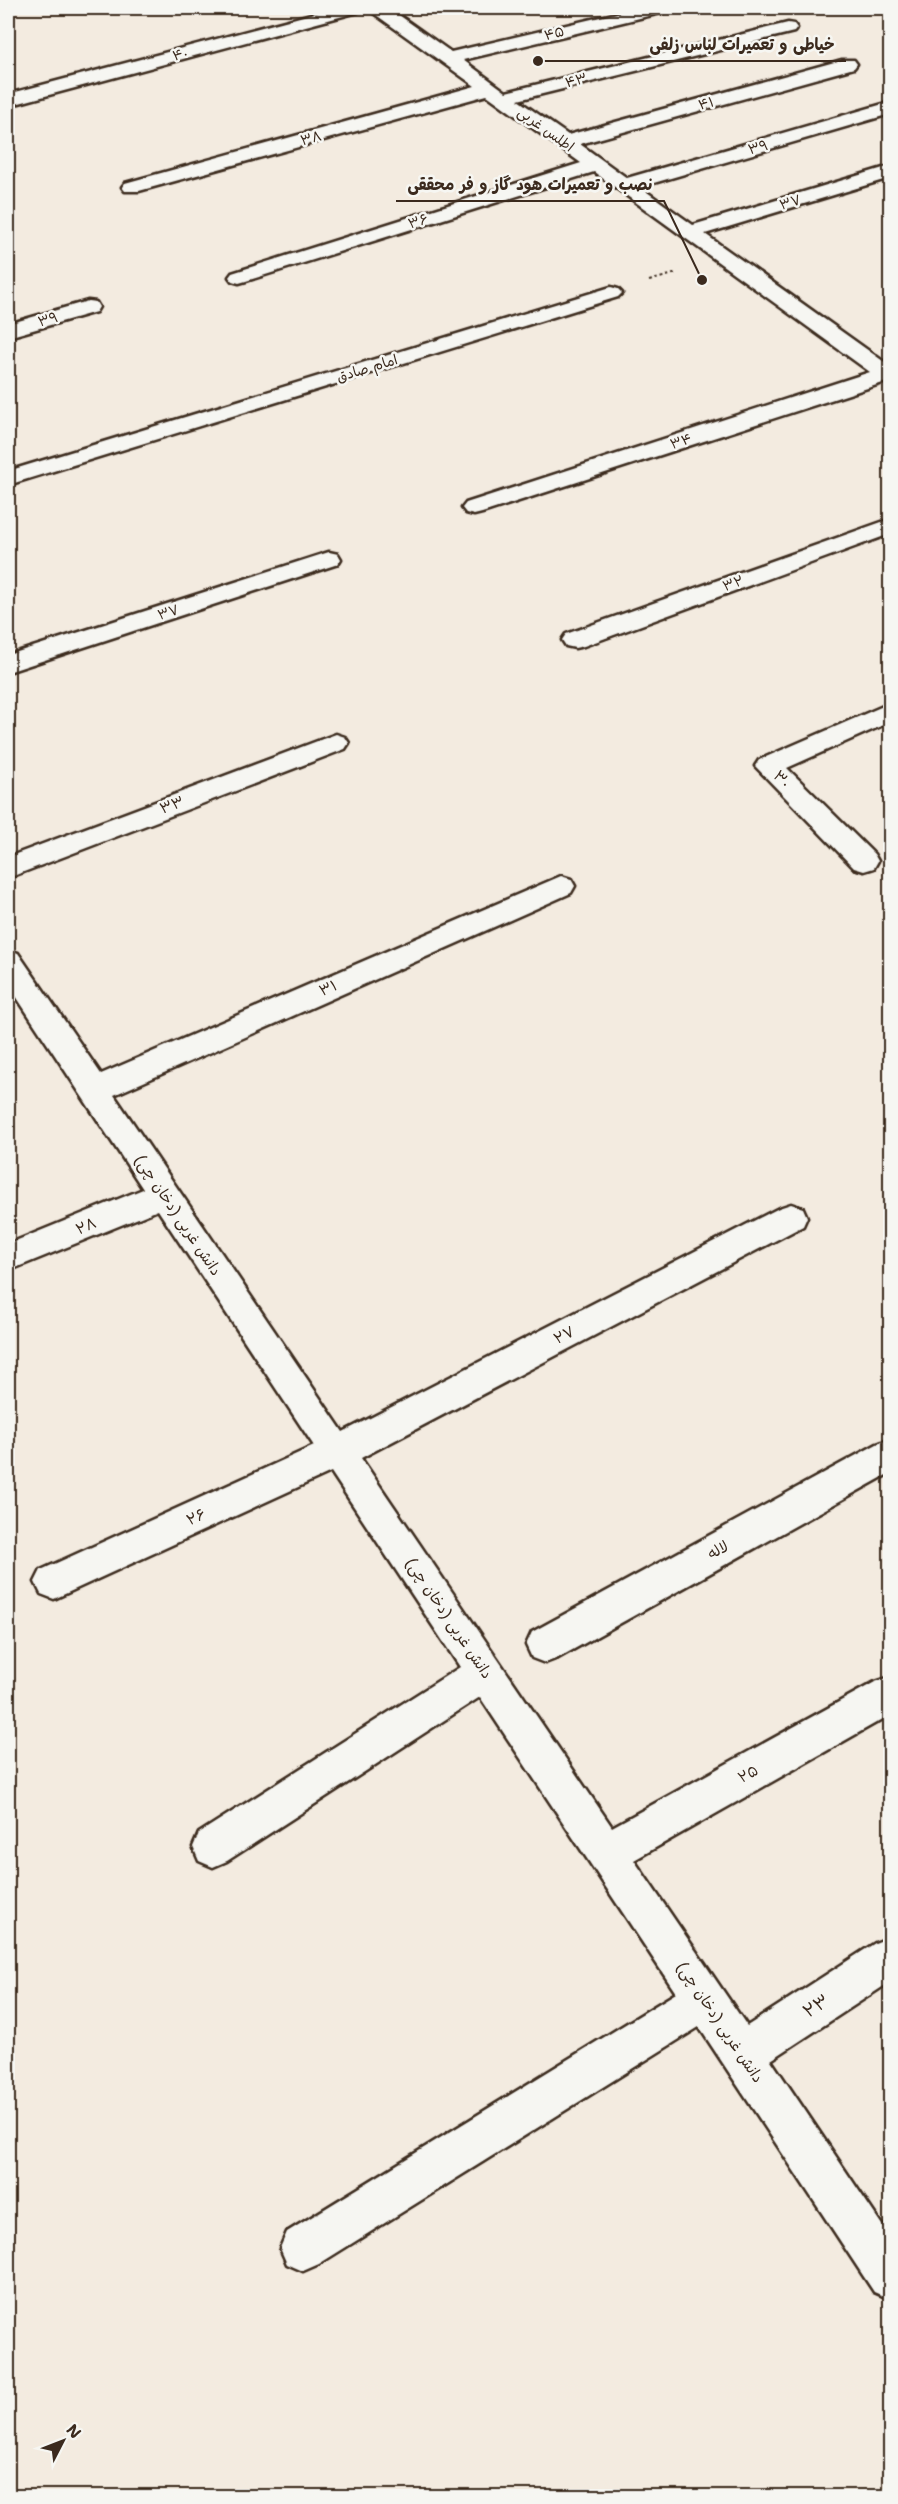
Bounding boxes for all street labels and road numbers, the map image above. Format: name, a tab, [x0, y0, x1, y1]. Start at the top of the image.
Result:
street label: ۴۵	[542, 22, 566, 44]
street label: ۴۰	[170, 43, 190, 65]
street label: ۴۳	[563, 69, 589, 91]
street label: ۴۱	[696, 92, 716, 114]
street label: اطلس غربی	[514, 103, 578, 155]
street label: ۳۸	[298, 127, 324, 149]
street label: ۳۹	[746, 136, 770, 158]
street label: ۳۷	[777, 190, 803, 214]
street label: ۳۶	[406, 209, 430, 233]
street label: ۳۹	[36, 307, 60, 331]
street label: امام صادق	[334, 350, 400, 388]
street label: ۳۴	[668, 429, 694, 453]
street label: ۳۲	[720, 571, 746, 595]
street label: ۳۷	[155, 600, 181, 624]
street label: ۳۰	[769, 766, 795, 792]
street label: ۳۳	[157, 791, 187, 819]
street label: ۳۱	[316, 975, 340, 1001]
street label: دانش غربی (دخان چی)	[130, 1151, 226, 1279]
street label: ۲۸	[73, 1213, 99, 1239]
street label: ۲۷	[550, 1321, 578, 1349]
street label: ۲۶	[183, 1504, 209, 1530]
street label: لاله	[704, 1536, 732, 1564]
street label: دانش غربی (دخان چی)	[401, 1554, 497, 1682]
street label: ۲۵	[734, 1760, 762, 1788]
street label: دانش غربی (دخان چی)	[672, 1958, 768, 2086]
street label: ۲۳	[798, 1989, 834, 2023]

